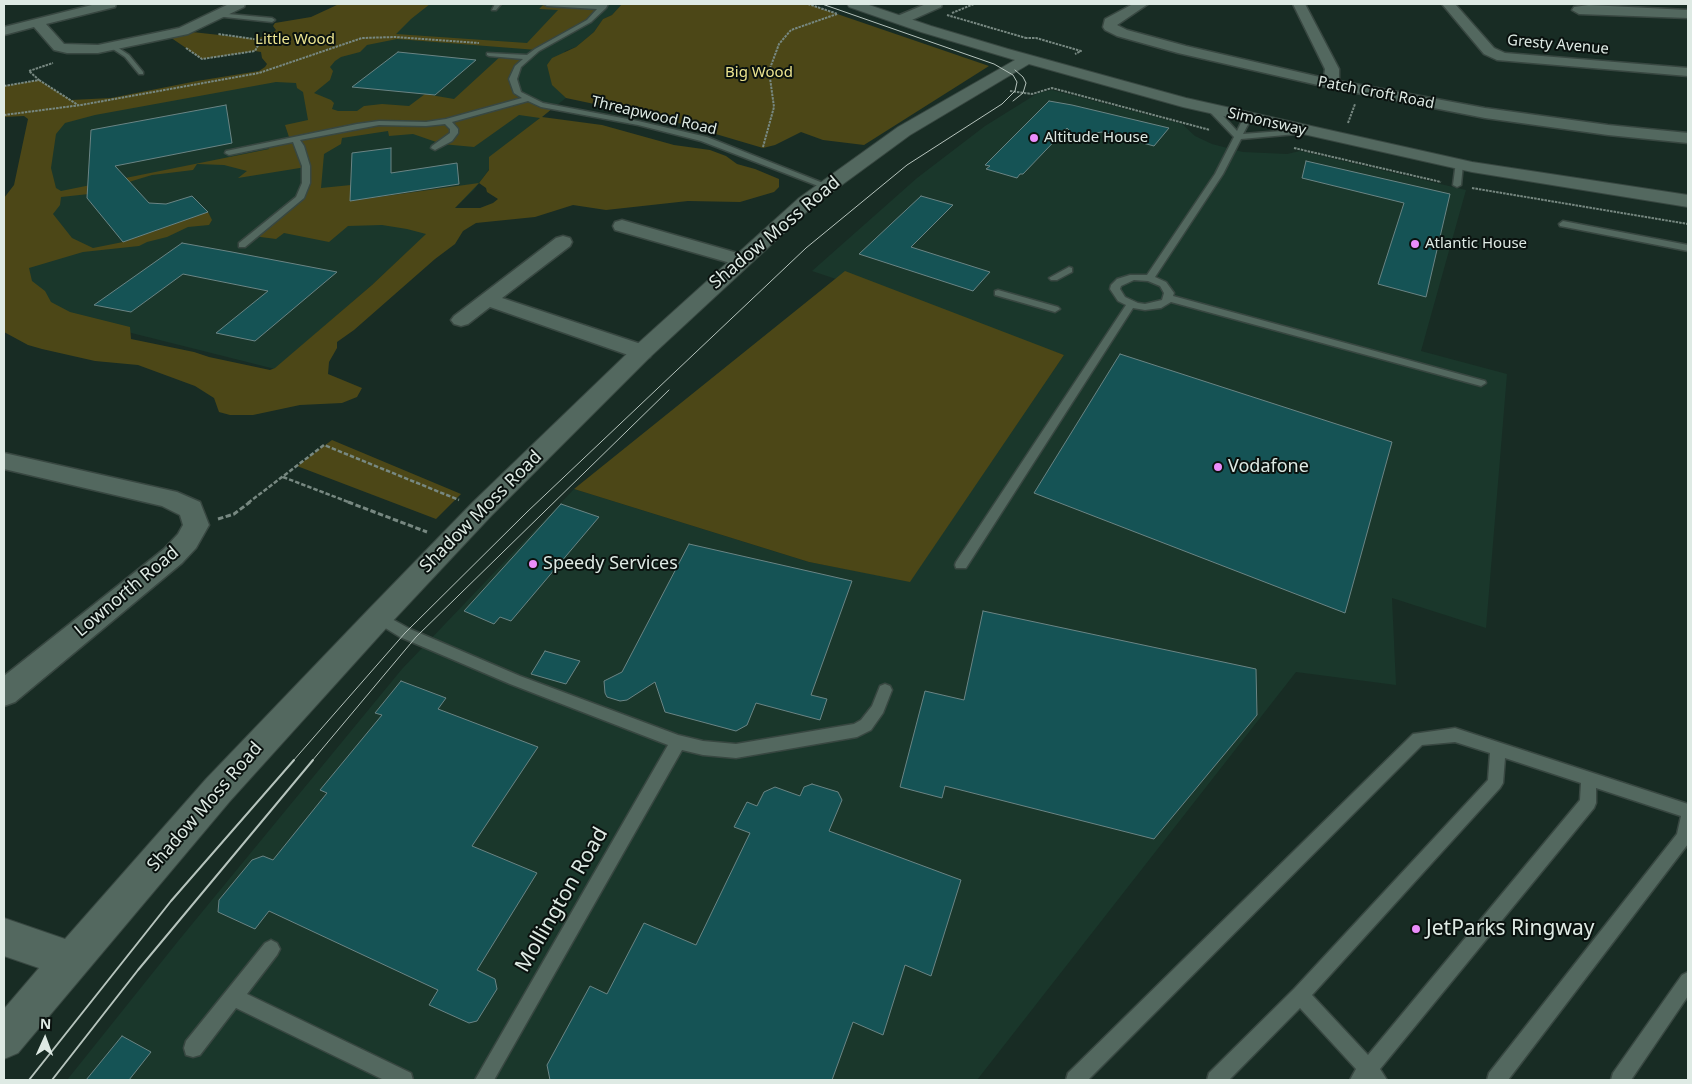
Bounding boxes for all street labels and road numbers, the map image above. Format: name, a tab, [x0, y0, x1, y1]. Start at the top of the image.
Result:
street label: Gresty Avenue	[1506, 32, 1610, 58]
street label: Patch Croft Road	[1316, 73, 1436, 113]
street label: Threapwood Road	[589, 93, 719, 139]
street label: Simonsway	[1226, 104, 1308, 140]
street label: Shadow Moss Road	[705, 172, 845, 294]
street label: Shadow Moss Road	[415, 446, 547, 578]
street label: Lownorth Road	[71, 542, 183, 642]
street label: Shadow Moss Road	[143, 738, 267, 876]
street label: Mollington Road	[510, 823, 614, 977]

